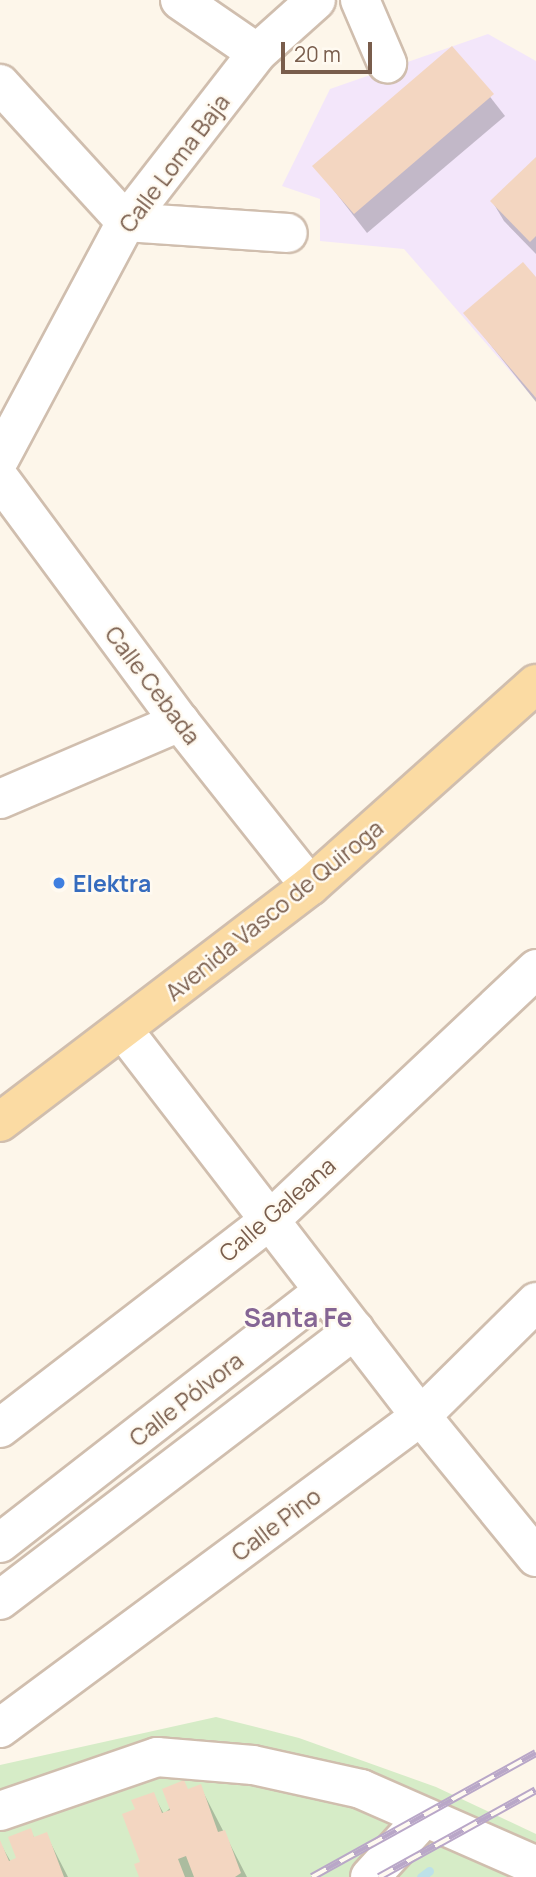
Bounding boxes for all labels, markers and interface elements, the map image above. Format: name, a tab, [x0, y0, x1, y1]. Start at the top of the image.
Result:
scale bar	[284, 28, 375, 72]
text: 20 m	[294, 40, 341, 68]
street label: Calle Loma Baja	[113, 89, 235, 237]
street label: Calle Cebada	[100, 621, 206, 749]
street label: Avenida Vasco de Quiroga	[160, 814, 388, 1006]
place label: Elektra	[73, 869, 151, 897]
marker: Elektra	[51, 875, 67, 891]
street label: Calle Galeana	[213, 1151, 341, 1267]
district label: Santa Fe	[244, 1302, 352, 1334]
street label: Calle Pólvora	[124, 1346, 248, 1452]
street label: Calle Pino	[226, 1482, 326, 1566]

